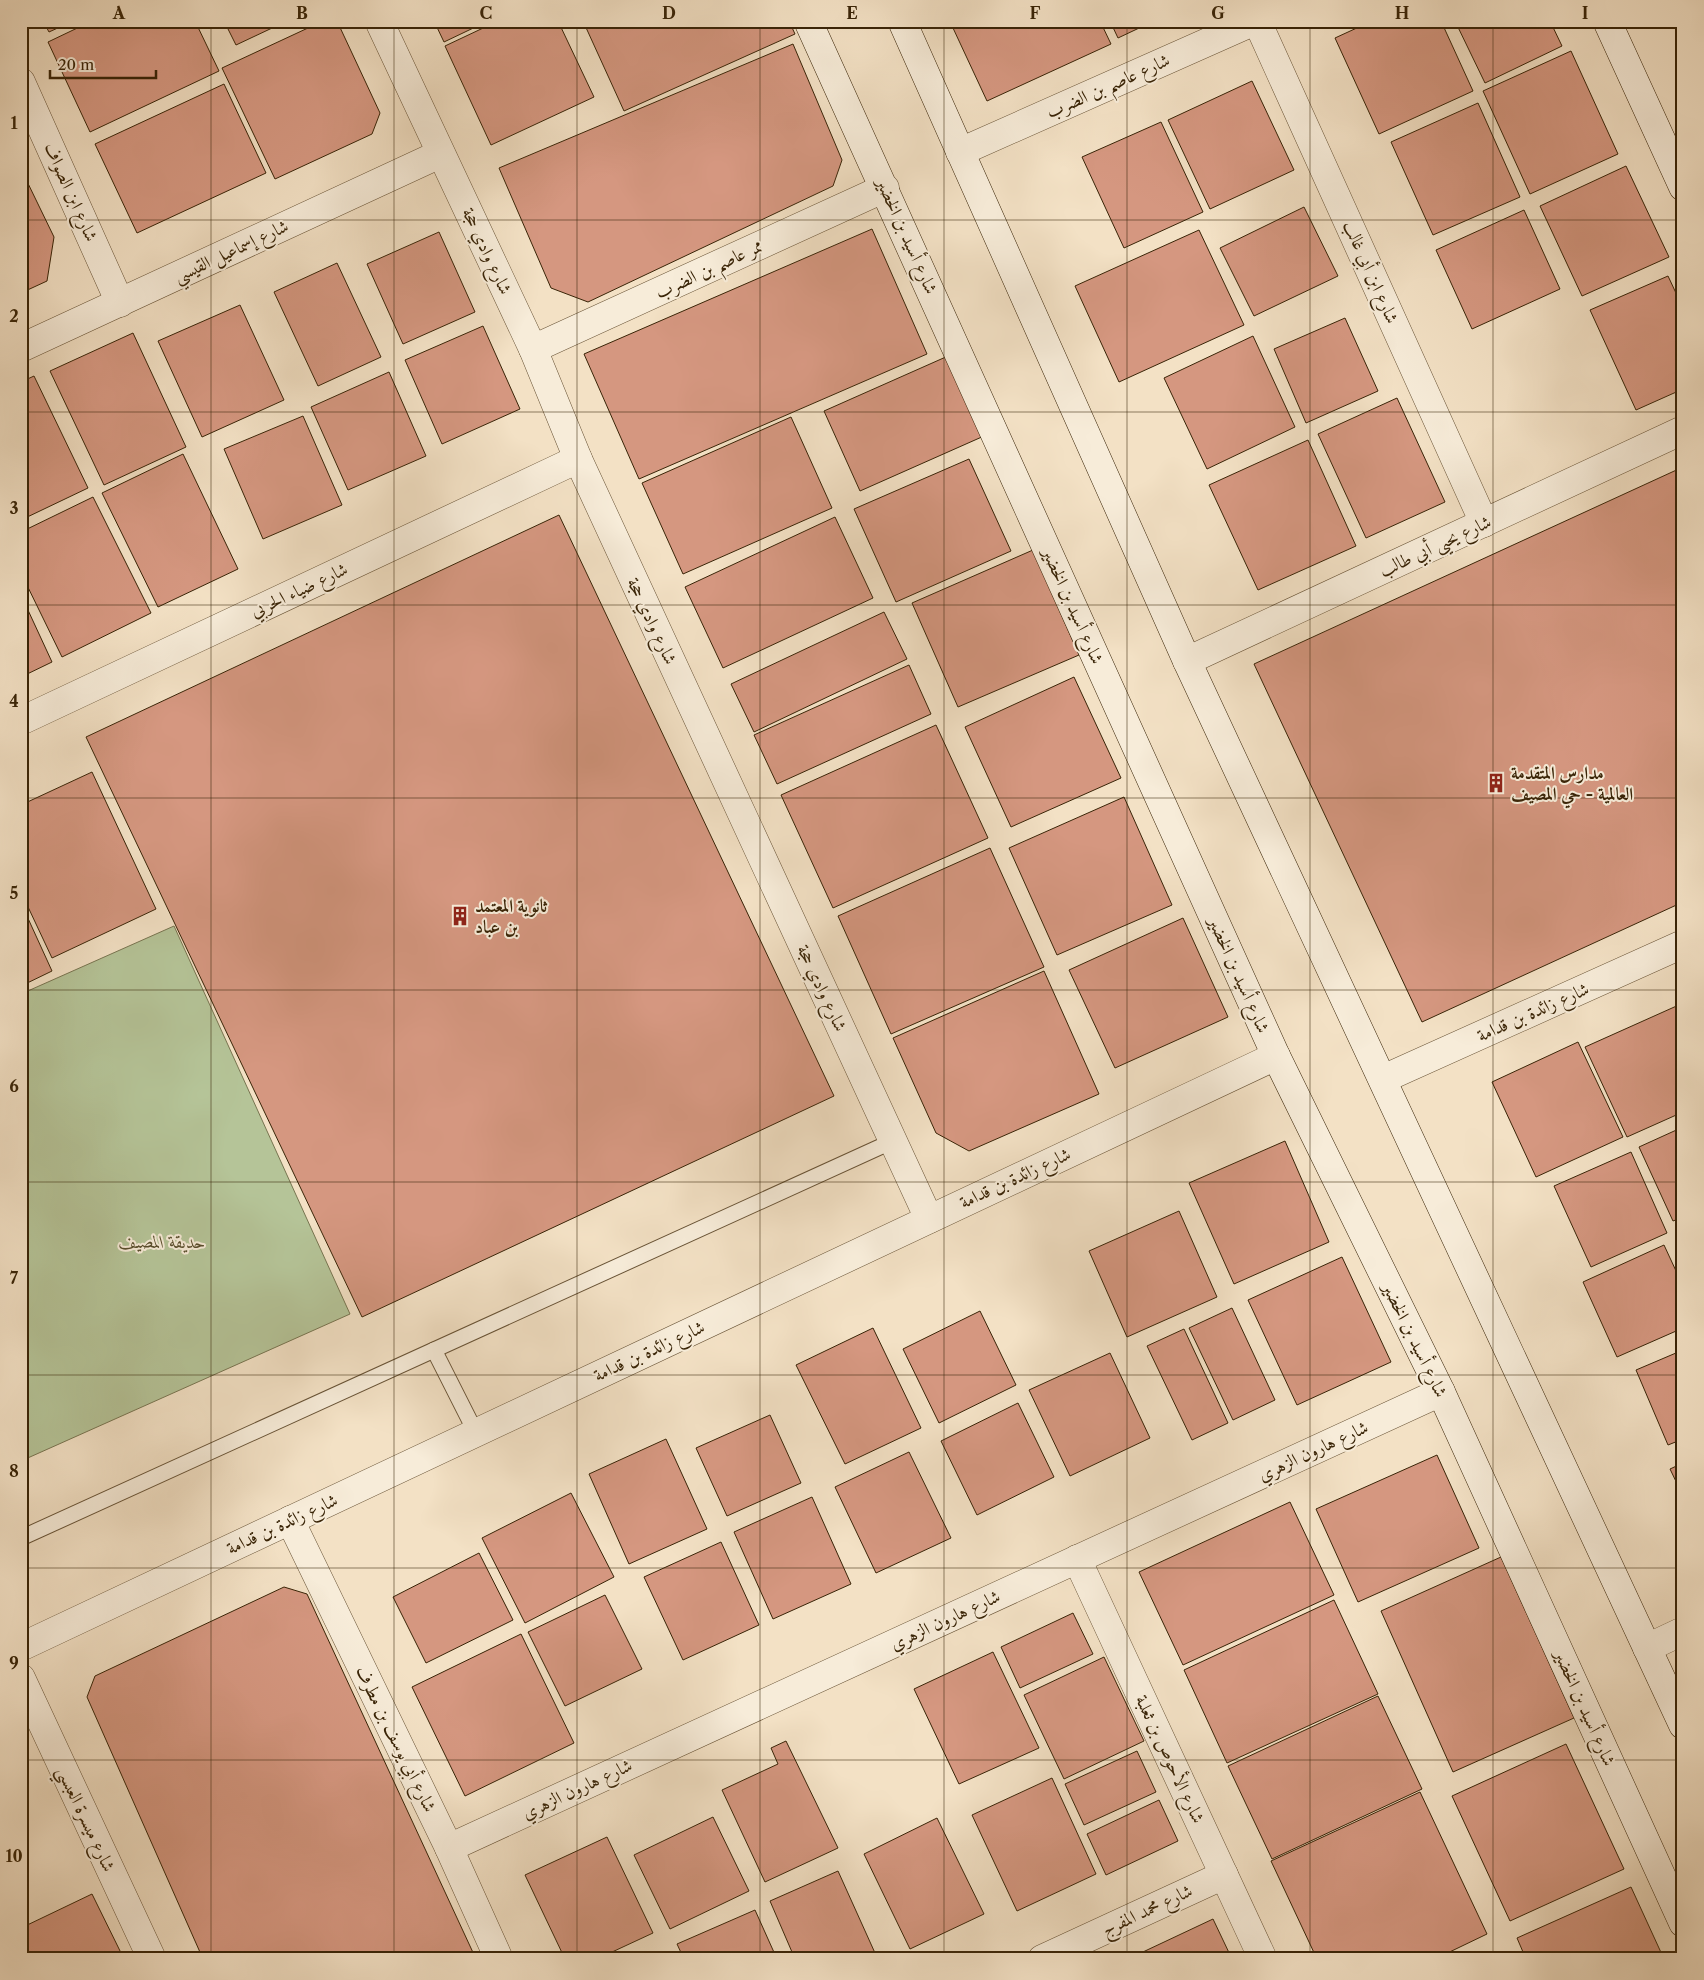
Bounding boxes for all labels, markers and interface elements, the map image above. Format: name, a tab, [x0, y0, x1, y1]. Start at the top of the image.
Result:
text: A	[112, 3, 126, 23]
text: B	[296, 3, 308, 23]
text: C	[480, 3, 492, 23]
text: D	[662, 3, 676, 23]
text: E	[846, 3, 858, 23]
text: F	[1030, 3, 1041, 23]
text: G	[1211, 3, 1225, 23]
text: H	[1395, 3, 1409, 23]
text: I	[1582, 3, 1589, 23]
scale bar	[50, 48, 156, 80]
street label: شارع عاصم بن الضرب	[1043, 49, 1176, 129]
text: 20 m	[58, 55, 94, 74]
text: 1	[10, 113, 18, 133]
street label: شارع ابن الصواف	[36, 139, 103, 247]
street label: شارع أسيد بن الخضير	[867, 172, 944, 299]
street label: شارع وادي حجة	[454, 204, 517, 300]
street label: شارع إسماعيل القيسي	[170, 215, 294, 293]
street label: شارع ابن أبي غالب	[1335, 216, 1405, 329]
street label: ممر عاصم بن الضرب	[652, 235, 769, 310]
text: 2	[9, 306, 19, 326]
text: 3	[9, 498, 19, 518]
street label: شارع يحيى أبي طالب	[1375, 509, 1496, 585]
street label: شارع أسيد بن الخضير	[1033, 542, 1110, 669]
street label: شارع ضياء الحربي	[247, 558, 353, 626]
street label: شارع وادي حجة	[619, 574, 682, 670]
text: 4	[9, 691, 19, 711]
place label: مدارس المتقدمة العالمية - حي المصيف	[1511, 762, 1633, 809]
building icon: مدارس المتقدمة العالمية - حي المصيف	[1485, 772, 1507, 794]
text: 5	[10, 883, 19, 903]
place label: ثانوية المعتمد بن عباد	[475, 895, 548, 938]
building icon: ثانوية المعتمد بن عباد	[449, 905, 471, 927]
street label: شارع أسيد بن الخضير	[1199, 911, 1276, 1038]
street label: شارع وادي حجة	[789, 941, 852, 1037]
street label: شارع زائدة بن قدامة	[1474, 978, 1594, 1050]
text: 6	[9, 1076, 19, 1096]
street label: شارع زائدة بن قدامة	[956, 1143, 1076, 1217]
park label: حديقة المصيف	[118, 1231, 206, 1253]
text: 7	[10, 1268, 19, 1288]
street label: شارع أسيد بن الخضير	[1373, 1277, 1454, 1403]
street label: شارع زائدة بن قدامة	[590, 1316, 710, 1390]
street label: شارع هارون الزهري	[1254, 1416, 1373, 1490]
text: 8	[9, 1461, 19, 1481]
street label: شارع زائدة بن قدامة	[223, 1489, 343, 1563]
street label: شارع هارون الزهري	[886, 1585, 1005, 1659]
street label: شارع أسيد بن الخضير	[1545, 1644, 1622, 1771]
text: 9	[9, 1653, 19, 1673]
street label: شارع أبي يوسف بن مطرف	[347, 1661, 443, 1818]
street label: شارع الأحوص بن ثعلبة	[1127, 1690, 1211, 1828]
street label: شارع هارون الزهري	[518, 1754, 637, 1828]
street label: شارع ميسرة العبسي	[47, 1763, 120, 1878]
text: 10	[5, 1846, 23, 1866]
street label: شارع محمد المفرج	[1098, 1879, 1198, 1945]

